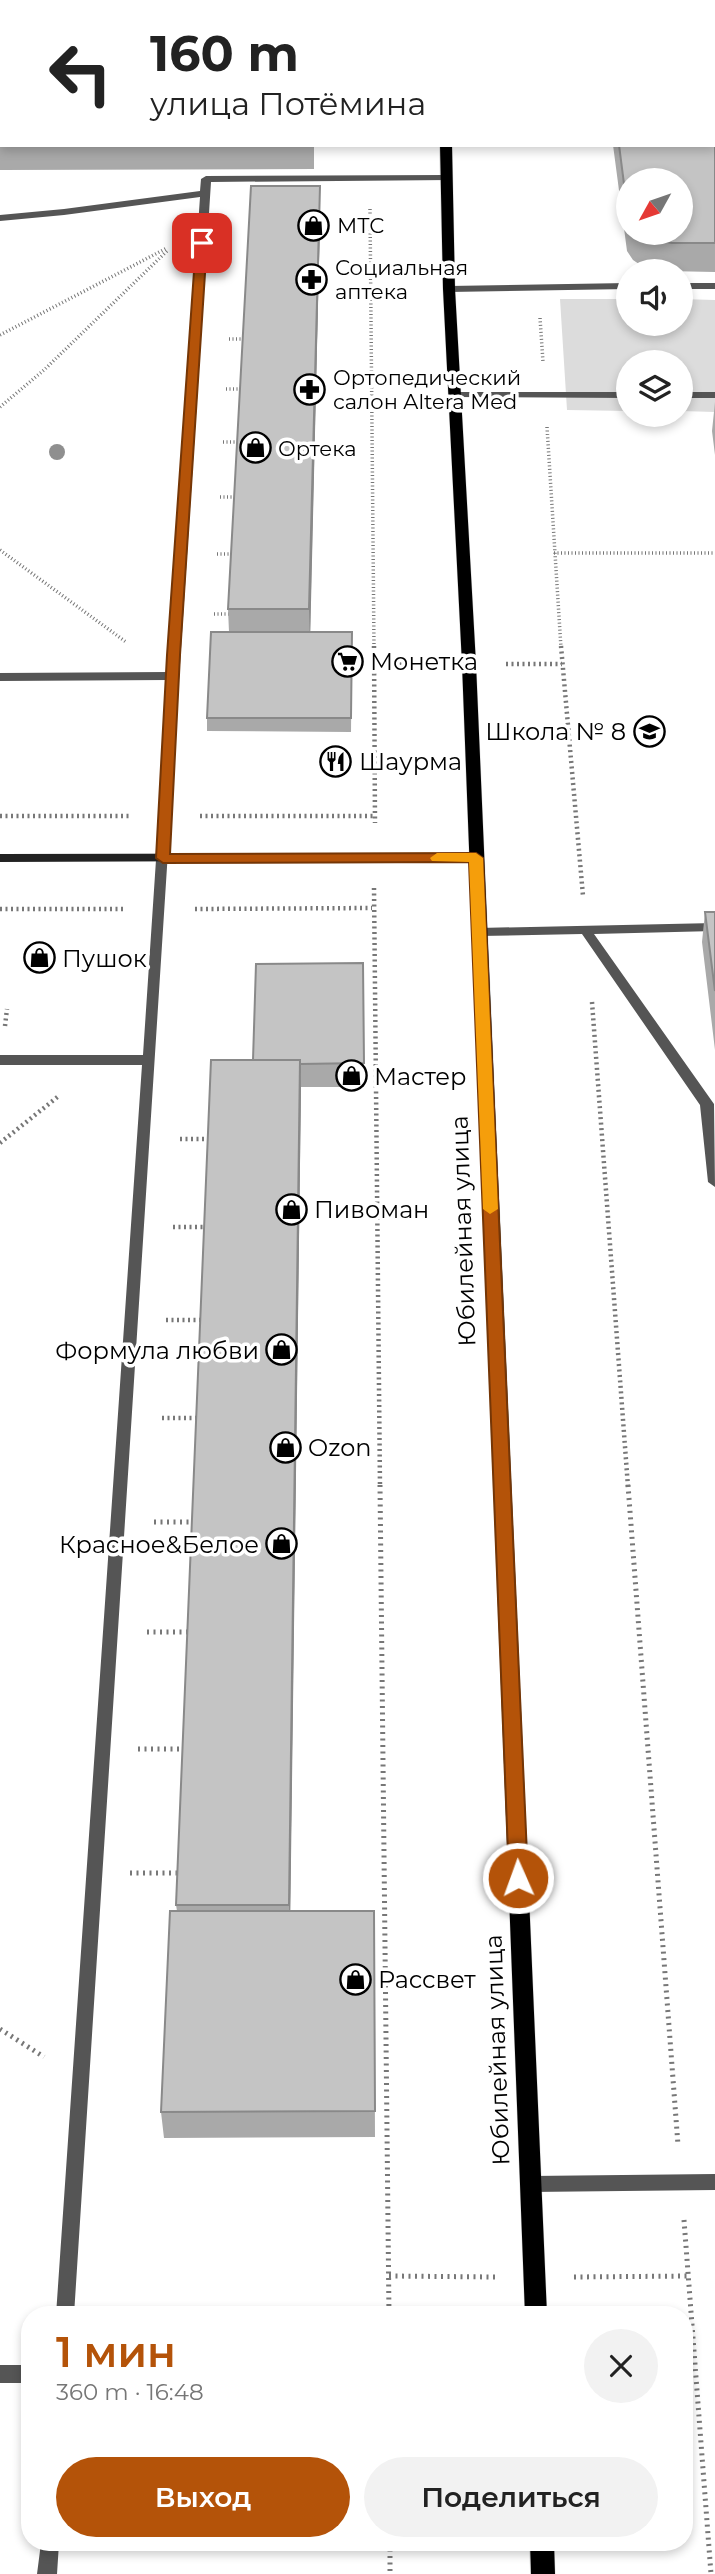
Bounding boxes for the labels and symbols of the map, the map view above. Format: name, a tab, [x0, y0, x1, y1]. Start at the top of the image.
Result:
north arrow	[616, 168, 693, 245]
shop icon: МТС	[297, 208, 331, 242]
pin	[172, 213, 232, 273]
place label: МТС	[337, 213, 384, 238]
place label: Социальная аптека	[335, 255, 468, 304]
pharmacy icon: Социальная аптека	[295, 262, 329, 296]
place label: Ортопедический салон Altera Med	[333, 365, 521, 414]
pharmacy icon: Ортопедический салон Altera Med	[293, 372, 327, 406]
shop icon: Ортека	[238, 431, 272, 465]
place label: Ортека	[278, 436, 357, 461]
supermarket icon: Монетка	[330, 644, 364, 678]
place label: Монетка	[370, 647, 478, 676]
school or university icon: Школа № 8	[632, 714, 666, 748]
place label: Школа № 8	[485, 717, 626, 746]
restaurant icon: Шаурма	[319, 744, 353, 778]
place label: Шаурма	[359, 747, 462, 776]
shop icon: Пушок	[22, 941, 56, 975]
place label: Пушок	[62, 944, 147, 973]
shop icon: Мастер	[334, 1059, 368, 1093]
place label: Мастер	[374, 1062, 466, 1091]
street label: Юбилейная улица	[444, 1115, 482, 1347]
shop icon: Пивоман	[274, 1192, 308, 1226]
place label: Пивоман	[314, 1195, 429, 1224]
shop icon: Формула любви	[265, 1333, 299, 1367]
place label: Формула любви	[55, 1336, 259, 1365]
shop icon: Ozon	[268, 1430, 302, 1464]
place label: Ozon	[308, 1433, 371, 1462]
shop icon: Красное&Белое	[265, 1527, 299, 1561]
place label: Красное&Белое	[59, 1530, 259, 1559]
position arrow	[481, 1841, 555, 1915]
street label: Юбилейная улица	[478, 1934, 516, 2166]
shop icon: Рассвет	[338, 1962, 372, 1996]
place label: Рассвет	[378, 1965, 476, 1994]

